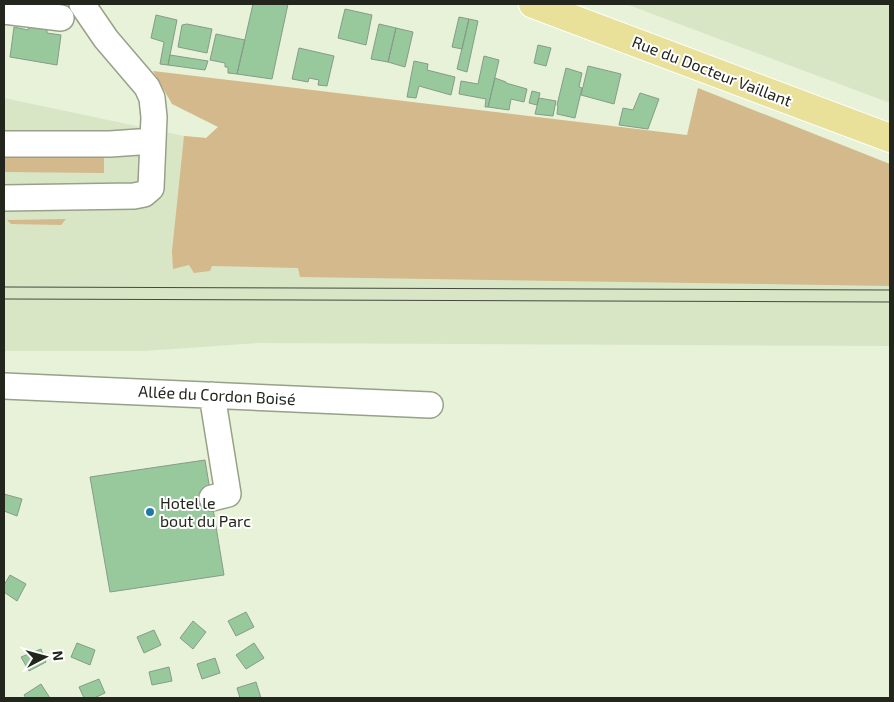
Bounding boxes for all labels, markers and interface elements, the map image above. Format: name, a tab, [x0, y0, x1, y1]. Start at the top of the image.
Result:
street label: Rue du Docteur Vaillant	[630, 31, 795, 110]
street label: Allée du Cordon Boisé	[138, 381, 296, 408]
place label: Hotel le bout du Parc	[160, 493, 251, 530]
marker: Hotel le bout du Parc	[144, 506, 156, 518]
north arrow	[20, 632, 70, 682]
text: N	[49, 650, 67, 662]

